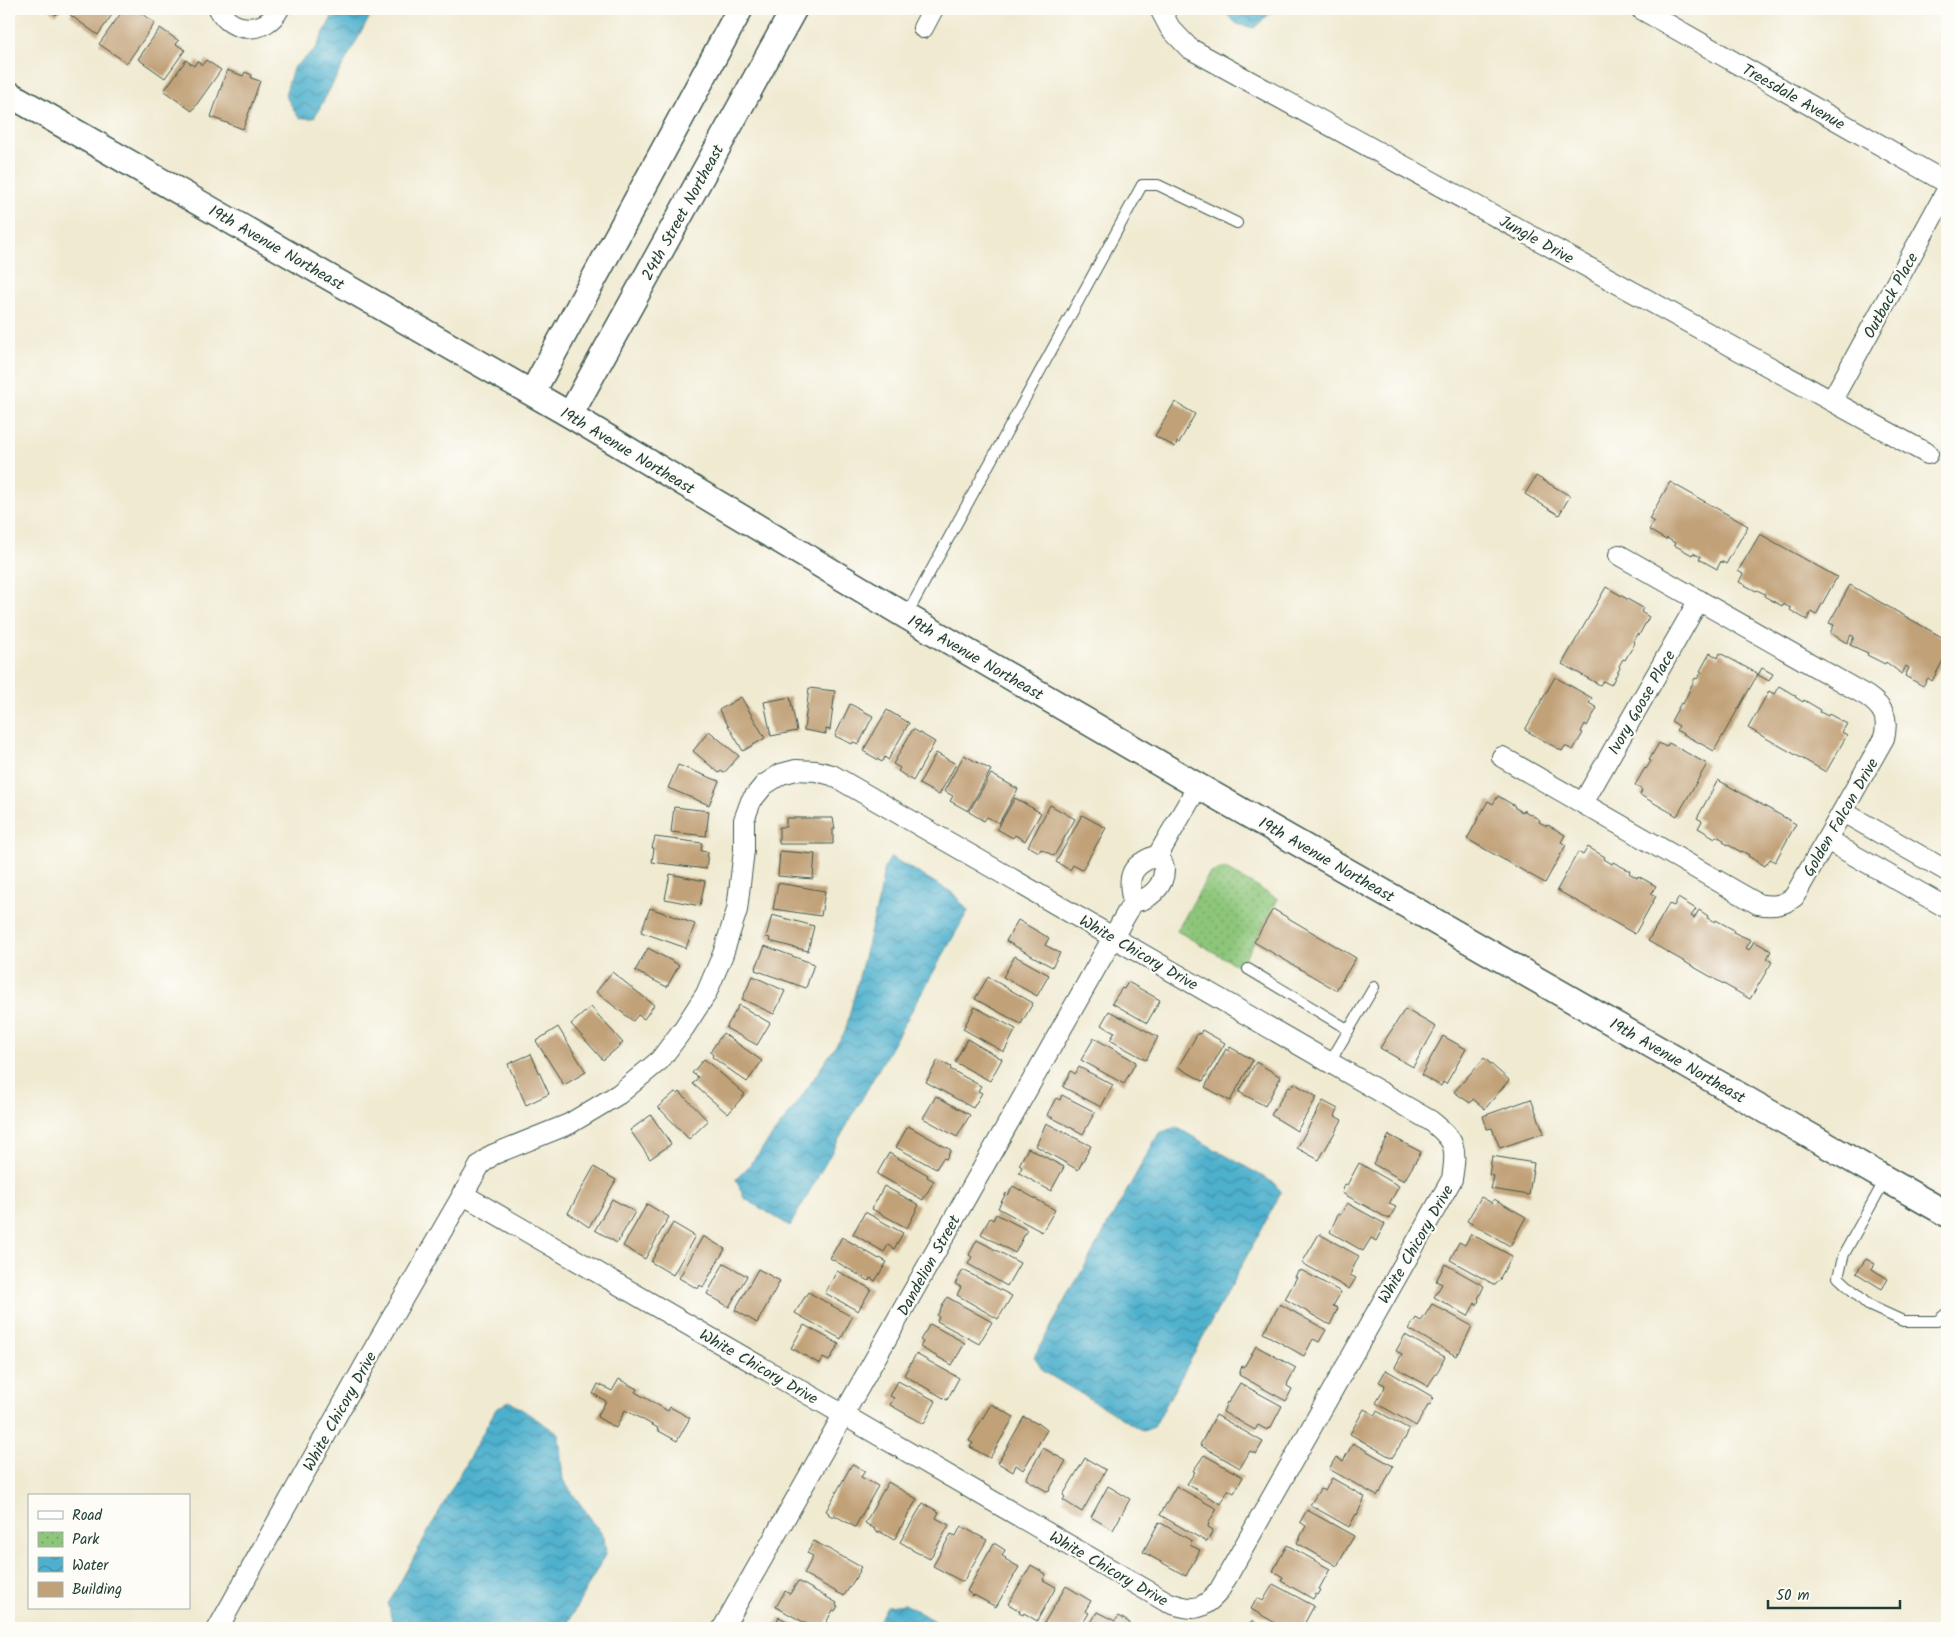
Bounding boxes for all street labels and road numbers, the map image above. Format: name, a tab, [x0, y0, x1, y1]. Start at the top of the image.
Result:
street label: Treesdale Avenue	[1737, 58, 1849, 137]
street label: 24th Street Northeast	[635, 139, 732, 285]
street label: 19th Avenue Northeast	[204, 199, 350, 298]
street label: Jungle Drive	[1494, 209, 1578, 271]
street label: Outback Place	[1857, 248, 1925, 343]
street label: 19th Avenue Northeast	[555, 401, 700, 502]
street label: 19th Avenue Northeast	[903, 609, 1049, 708]
street label: Ivory Goose Place	[1602, 646, 1682, 760]
street label: Golden Falcon Drive	[1797, 754, 1886, 882]
street label: 19th Avenue Northeast	[1254, 811, 1400, 910]
street label: White Chicory Drive	[1074, 909, 1202, 998]
street label: 19th Avenue Northeast	[1605, 1012, 1751, 1111]
street label: White Chicory Drive	[1372, 1181, 1461, 1309]
street label: Dandelion Street	[891, 1210, 968, 1321]
street label: White Chicory Drive	[694, 1323, 822, 1412]
street label: White Chicory Drive	[297, 1347, 384, 1476]
street label: White Chicory Drive	[1044, 1525, 1172, 1614]

